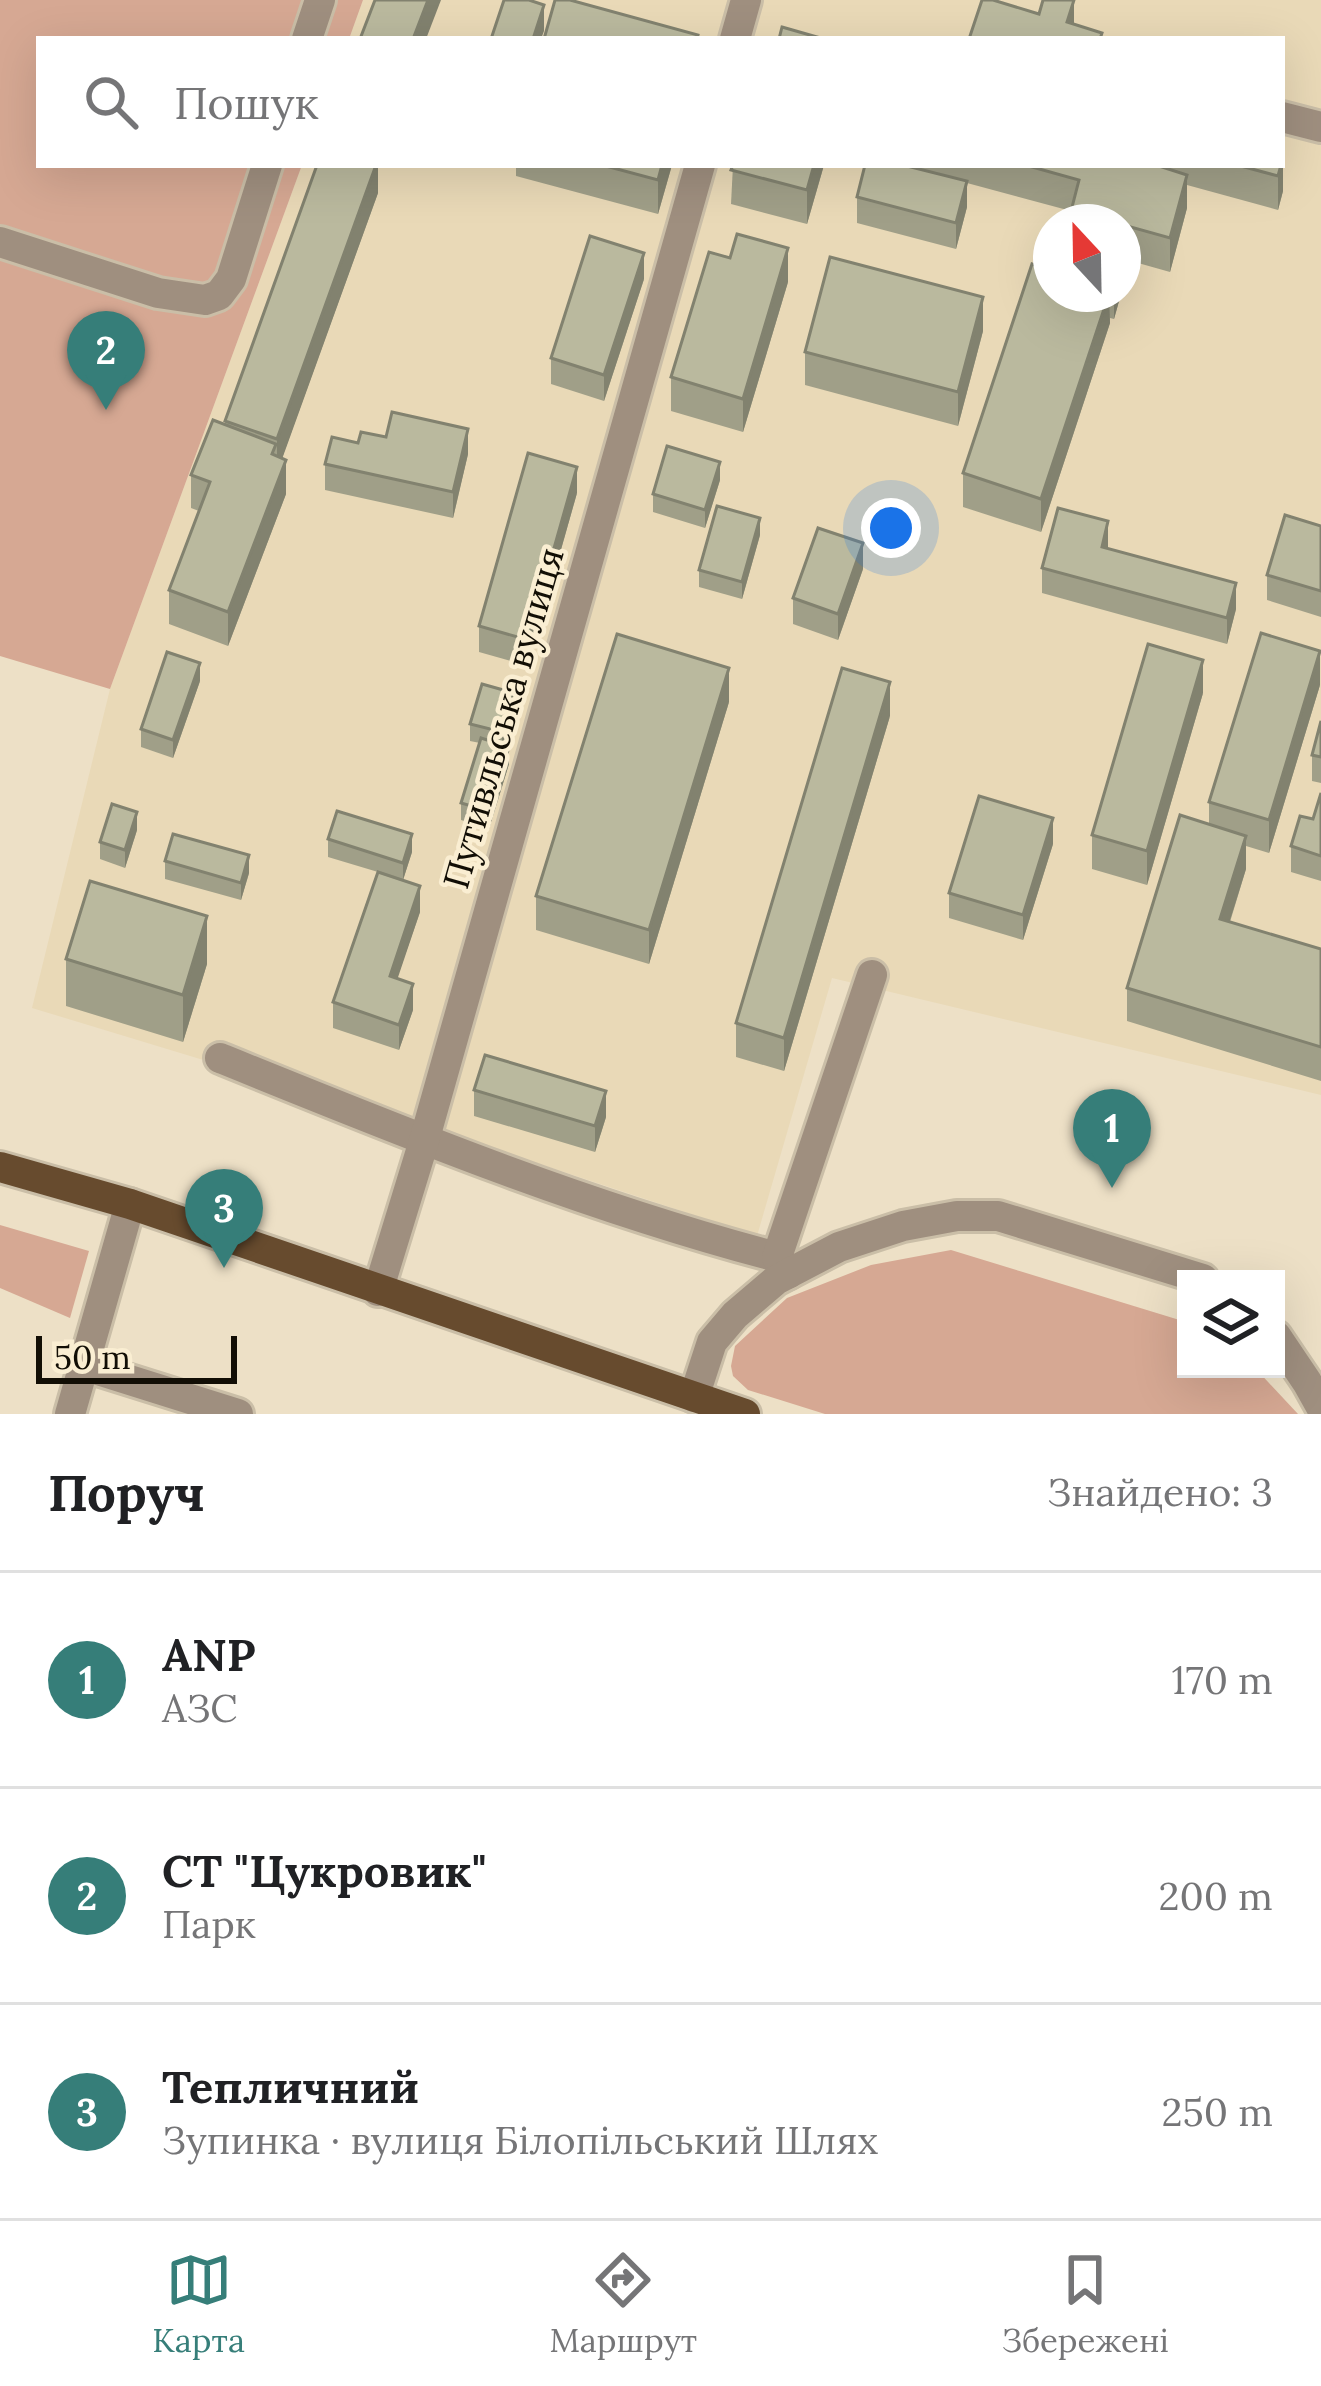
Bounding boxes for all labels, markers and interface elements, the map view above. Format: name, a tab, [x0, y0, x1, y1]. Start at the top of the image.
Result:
search box	[36, 36, 1285, 168]
icon: search	[78, 69, 144, 135]
text: Пошук	[174, 74, 319, 131]
north arrow	[1033, 204, 1141, 312]
pin: 2	[67, 311, 145, 410]
your location	[861, 498, 921, 558]
street label: Путивльська вулиця	[432, 542, 574, 894]
pin: 1	[1073, 1089, 1151, 1188]
pin: 3	[185, 1169, 263, 1268]
map controls	[1177, 1270, 1285, 1378]
button: layers	[1177, 1270, 1285, 1378]
scale bar	[36, 1330, 237, 1383]
text: 50 m	[54, 1336, 131, 1378]
text: Поруч	[48, 1460, 205, 1525]
text: Знайдено: 3	[1047, 1467, 1273, 1517]
text: ANP	[162, 1626, 256, 1683]
text: 1	[79, 1655, 95, 1705]
text: 170 m	[1171, 1655, 1273, 1705]
text: АЗС	[162, 1683, 238, 1733]
text: СТ "Цукровик"	[162, 1842, 486, 1899]
text: 2	[77, 1871, 97, 1921]
text: 200 m	[1158, 1871, 1273, 1921]
text: Парк	[162, 1899, 256, 1949]
text: Тепличний	[162, 2058, 419, 2115]
text: 3	[76, 2087, 98, 2137]
text: 250 m	[1161, 2087, 1273, 2137]
text: Зупинка · вулиця Білопільський Шлях	[162, 2115, 878, 2165]
tab: Карта	[152, 2247, 245, 2361]
tab: Маршрут	[550, 2247, 697, 2361]
tab: Збережені	[1002, 2247, 1169, 2361]

